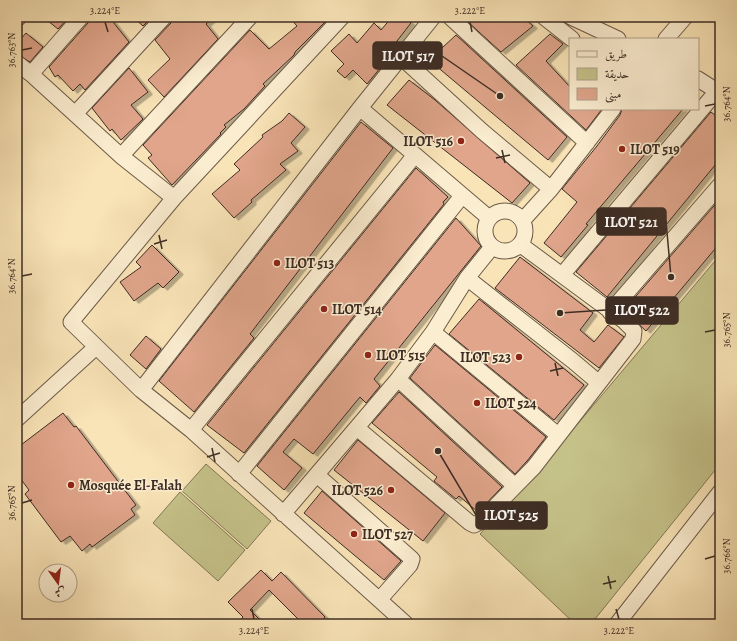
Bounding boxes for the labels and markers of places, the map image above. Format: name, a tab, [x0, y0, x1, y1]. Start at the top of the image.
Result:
callout: ILOT 517	[373, 42, 442, 69]
place label: ILOT 516	[403, 132, 453, 151]
marker: ILOT 516	[456, 136, 466, 146]
place label: ILOT 519	[630, 140, 680, 159]
marker: ILOT 519	[617, 144, 627, 154]
callout: ILOT 521	[597, 208, 666, 235]
place label: ILOT 513	[285, 254, 334, 273]
marker: ILOT 513	[272, 258, 282, 268]
callout: ILOT 522	[606, 297, 678, 324]
place label: ILOT 514	[332, 300, 382, 319]
marker: ILOT 514	[319, 304, 329, 314]
place label: ILOT 515	[376, 346, 425, 365]
place label: ILOT 523	[460, 348, 511, 367]
marker: ILOT 515	[363, 350, 373, 360]
marker: ILOT 523	[514, 352, 524, 362]
place label: ILOT 524	[485, 394, 537, 413]
marker: ILOT 524	[472, 398, 482, 408]
place label: Mosquée El-Falah	[79, 476, 182, 495]
marker: Mosquée El-Falah	[66, 480, 76, 490]
place label: ILOT 526	[331, 481, 383, 500]
marker: ILOT 526	[386, 485, 396, 495]
callout: ILOT 525	[476, 502, 547, 529]
place label: ILOT 527	[362, 525, 413, 544]
marker: ILOT 527	[349, 529, 359, 539]

